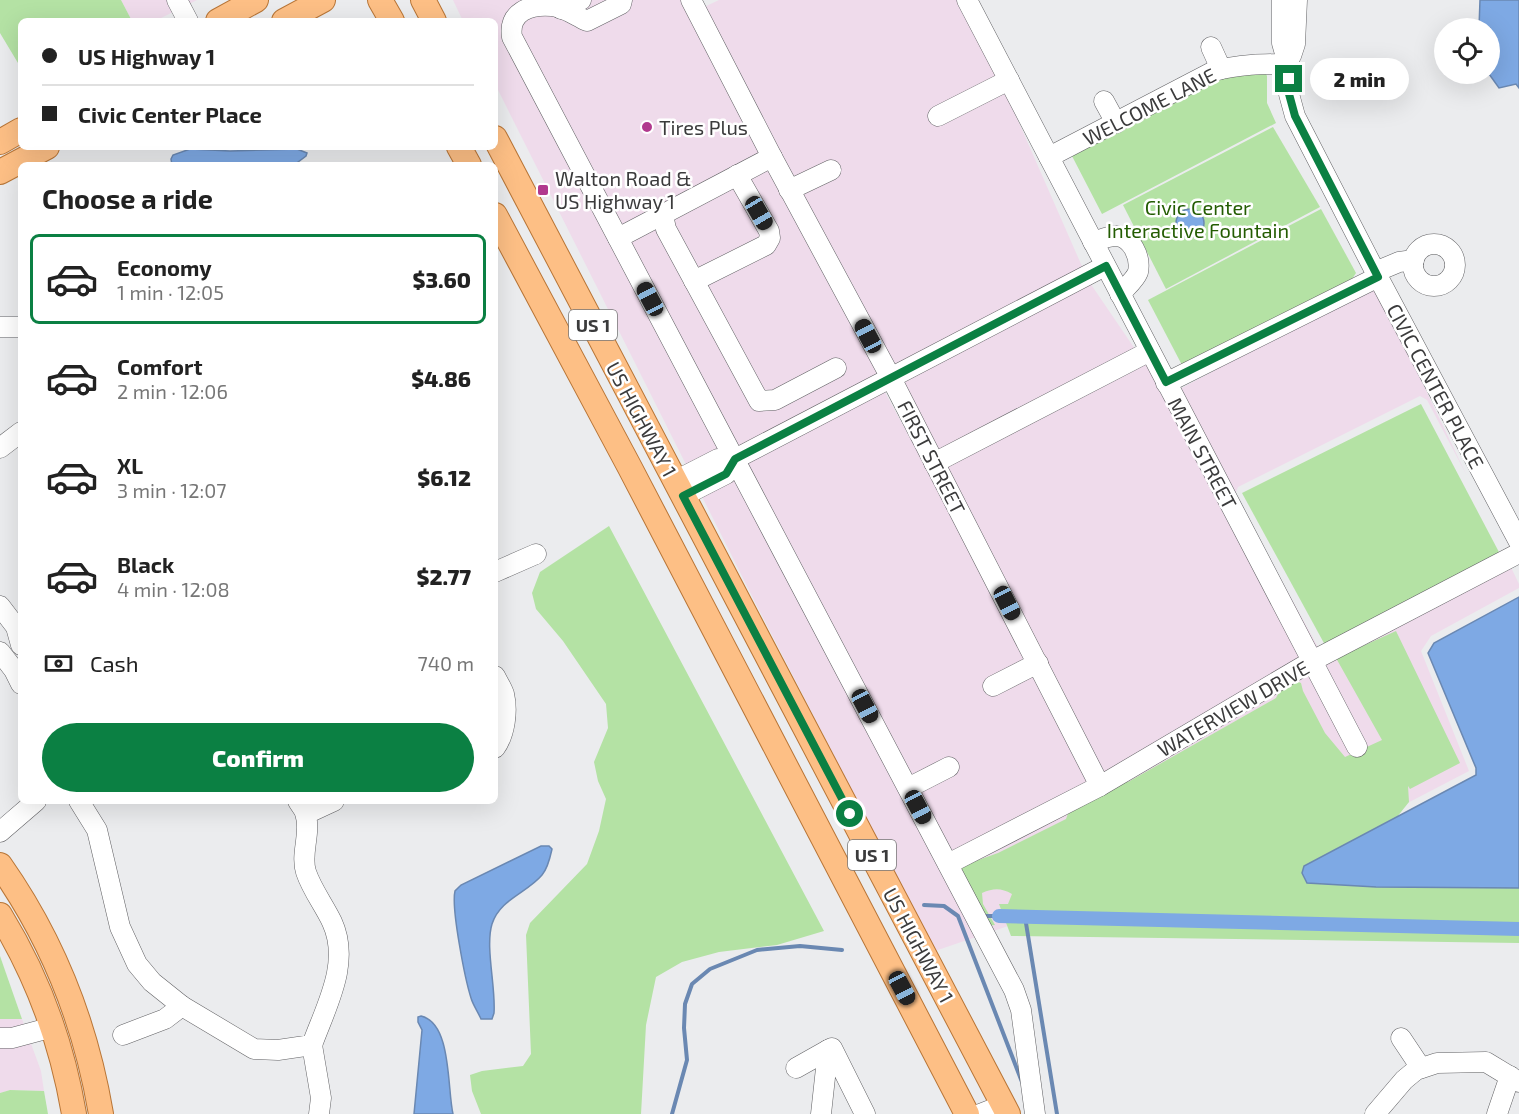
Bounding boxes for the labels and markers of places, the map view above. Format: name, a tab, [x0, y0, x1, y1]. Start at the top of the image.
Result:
place label: Tires Plus	[659, 115, 748, 139]
marker: Tires Plus	[640, 120, 654, 134]
place label: Walton Road & US Highway 1	[555, 166, 692, 213]
marker: Walton Road & US Highway 1	[536, 183, 550, 197]

